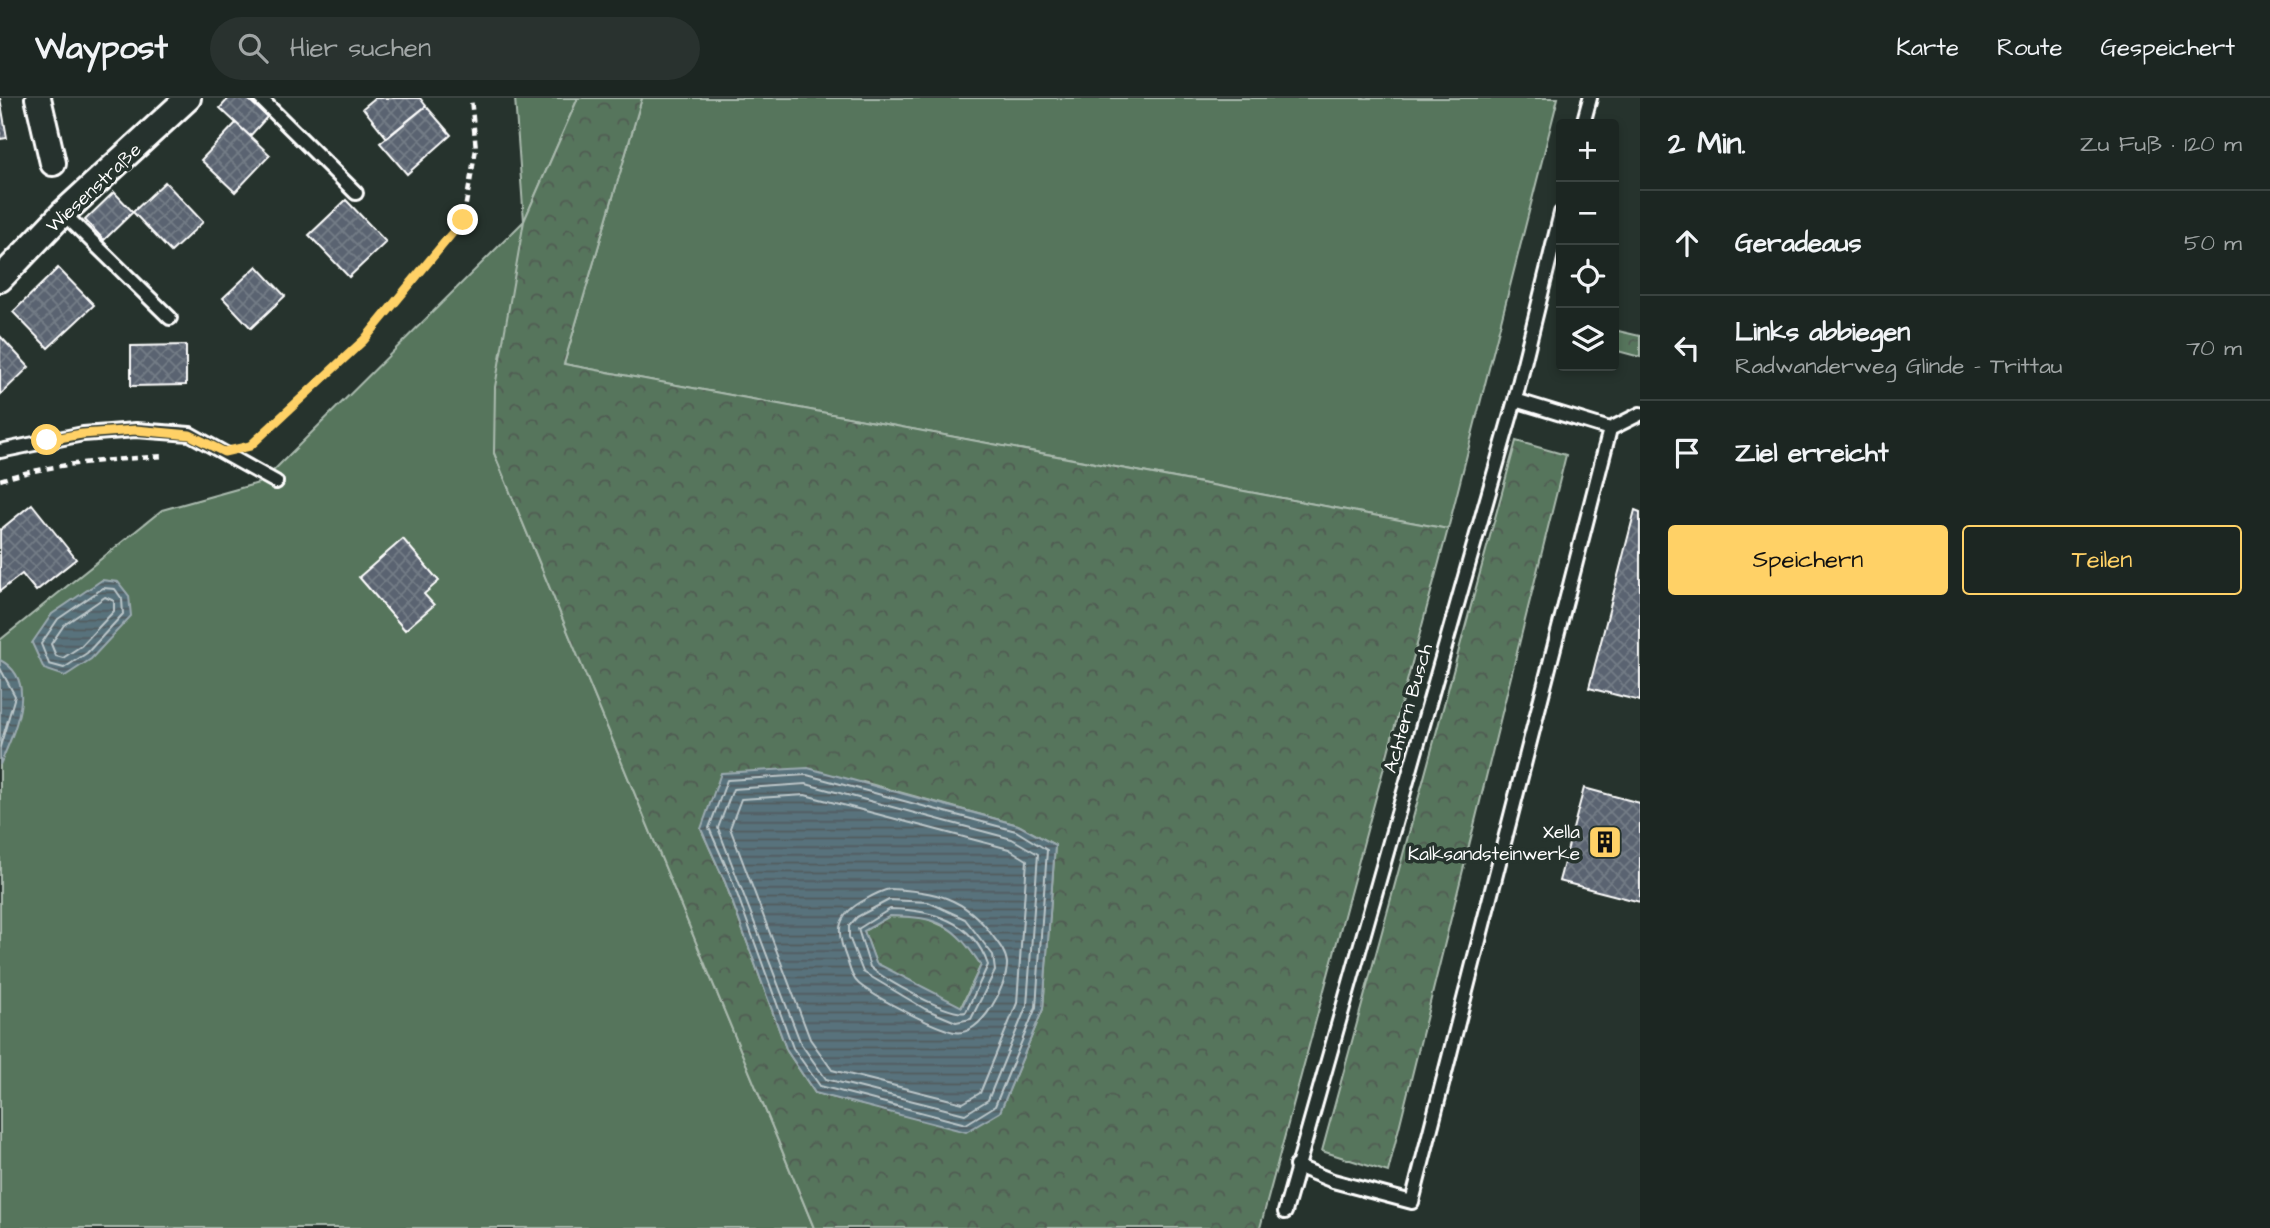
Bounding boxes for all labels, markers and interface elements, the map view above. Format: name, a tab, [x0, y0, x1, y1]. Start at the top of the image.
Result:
search box	[210, 17, 700, 80]
text: Waypost	[35, 25, 168, 71]
icon: search	[234, 29, 272, 67]
text: Hier suchen	[290, 30, 431, 66]
text: Karte	[1896, 31, 1959, 65]
text: Route	[1997, 31, 2062, 65]
text: Gespeichert	[2100, 31, 2235, 65]
map controls	[1556, 119, 1619, 371]
button: +	[1556, 119, 1619, 182]
text: 2 Min.	[1668, 123, 1746, 165]
text: Zu Fuß · 120 m	[2080, 128, 2242, 160]
street label: Wiesenstraße	[40, 137, 148, 239]
button: −	[1556, 182, 1619, 245]
route end	[447, 204, 478, 235]
icon: ahead	[1668, 224, 1706, 262]
text: Geradeaus	[1735, 225, 1862, 261]
text: 50 m	[2184, 227, 2242, 259]
button: locate	[1556, 245, 1619, 308]
button: layers	[1556, 308, 1619, 371]
text: Links abbiegen	[1735, 314, 1910, 350]
icon: left	[1668, 329, 1706, 367]
text: 70 m	[2186, 332, 2242, 364]
text: Radwanderweg Glinde - Trittau	[1735, 350, 2063, 382]
route start	[31, 424, 62, 455]
icon: arrive	[1668, 434, 1706, 472]
text: Ziel erreicht	[1735, 435, 1889, 471]
button: Speichern	[1668, 525, 1948, 595]
button: Teilen	[1962, 525, 2242, 595]
street label: Achtern Busch	[1377, 640, 1440, 776]
place label: Xella Kalksandsteinwerke	[1408, 819, 1580, 868]
building icon: Xella Kalksandsteinwerke	[1586, 823, 1624, 861]

